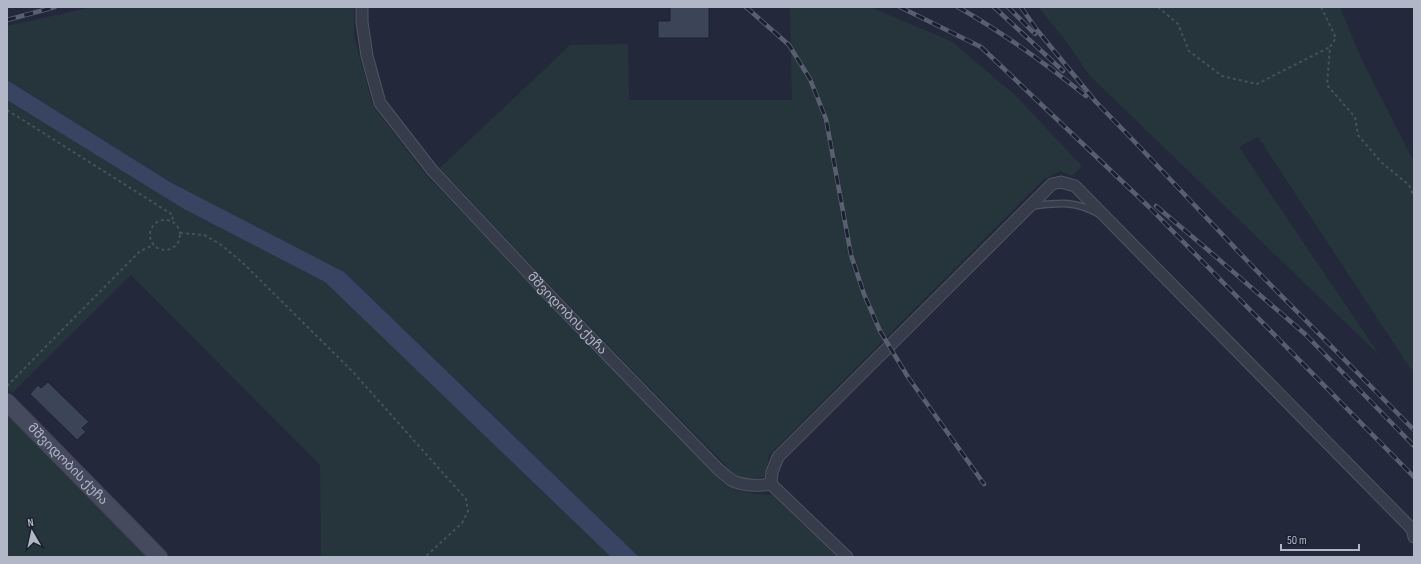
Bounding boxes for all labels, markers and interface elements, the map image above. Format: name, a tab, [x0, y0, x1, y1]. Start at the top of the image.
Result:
street label: მშვიდობის ქუჩა	[524, 269, 610, 358]
street label: მშვიდობის ქუჩა	[24, 420, 111, 508]
north arrow	[12, 512, 52, 552]
text: N	[27, 516, 35, 529]
scale bar	[1281, 526, 1359, 552]
text: 50 m	[1287, 533, 1307, 548]

